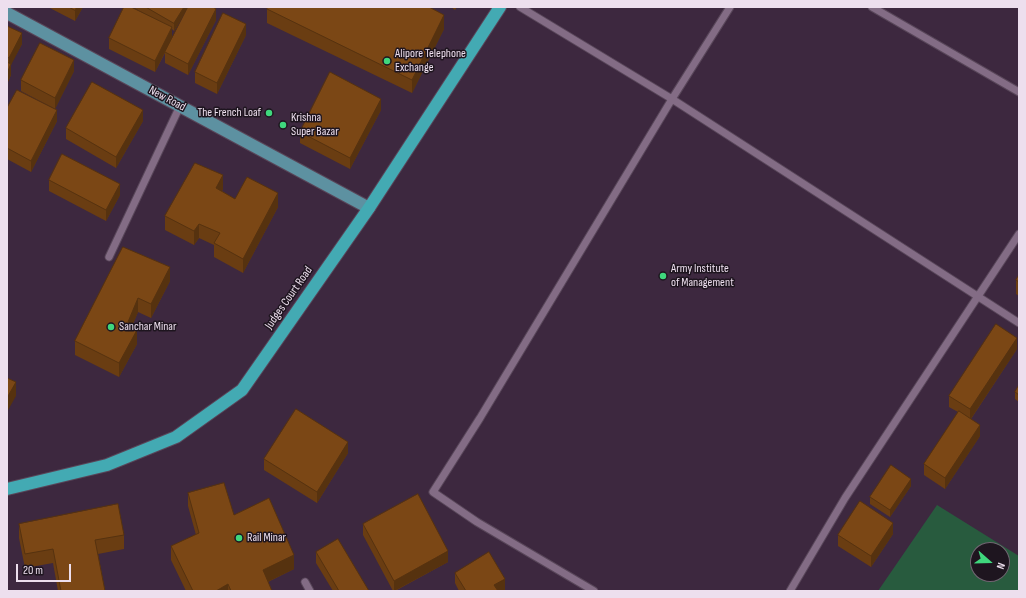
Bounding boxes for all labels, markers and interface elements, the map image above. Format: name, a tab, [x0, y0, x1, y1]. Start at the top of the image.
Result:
place label: Alipore Telephone Exchange	[395, 47, 466, 75]
marker: Alipore Telephone Exchange	[382, 56, 392, 66]
street label: New Road	[146, 83, 188, 115]
place label: The French Loaf	[197, 106, 261, 120]
marker: The French Loaf	[264, 108, 274, 118]
place label: Krishna Super Bazar	[291, 111, 339, 139]
marker: Krishna Super Bazar	[278, 120, 288, 130]
place label: Army Institute of Management	[671, 262, 734, 290]
street label: Judges Court Road	[262, 264, 316, 332]
marker: Army Institute of Management	[658, 271, 668, 281]
place label: Sanchar Minar	[119, 320, 176, 334]
marker: Sanchar Minar	[106, 322, 116, 332]
place label: Rail Minar	[247, 531, 286, 545]
marker: Rail Minar	[234, 533, 244, 543]
north arrow	[970, 542, 1010, 582]
scale bar	[18, 556, 73, 582]
text: N	[994, 561, 1008, 571]
text: 20 m	[23, 563, 43, 578]

